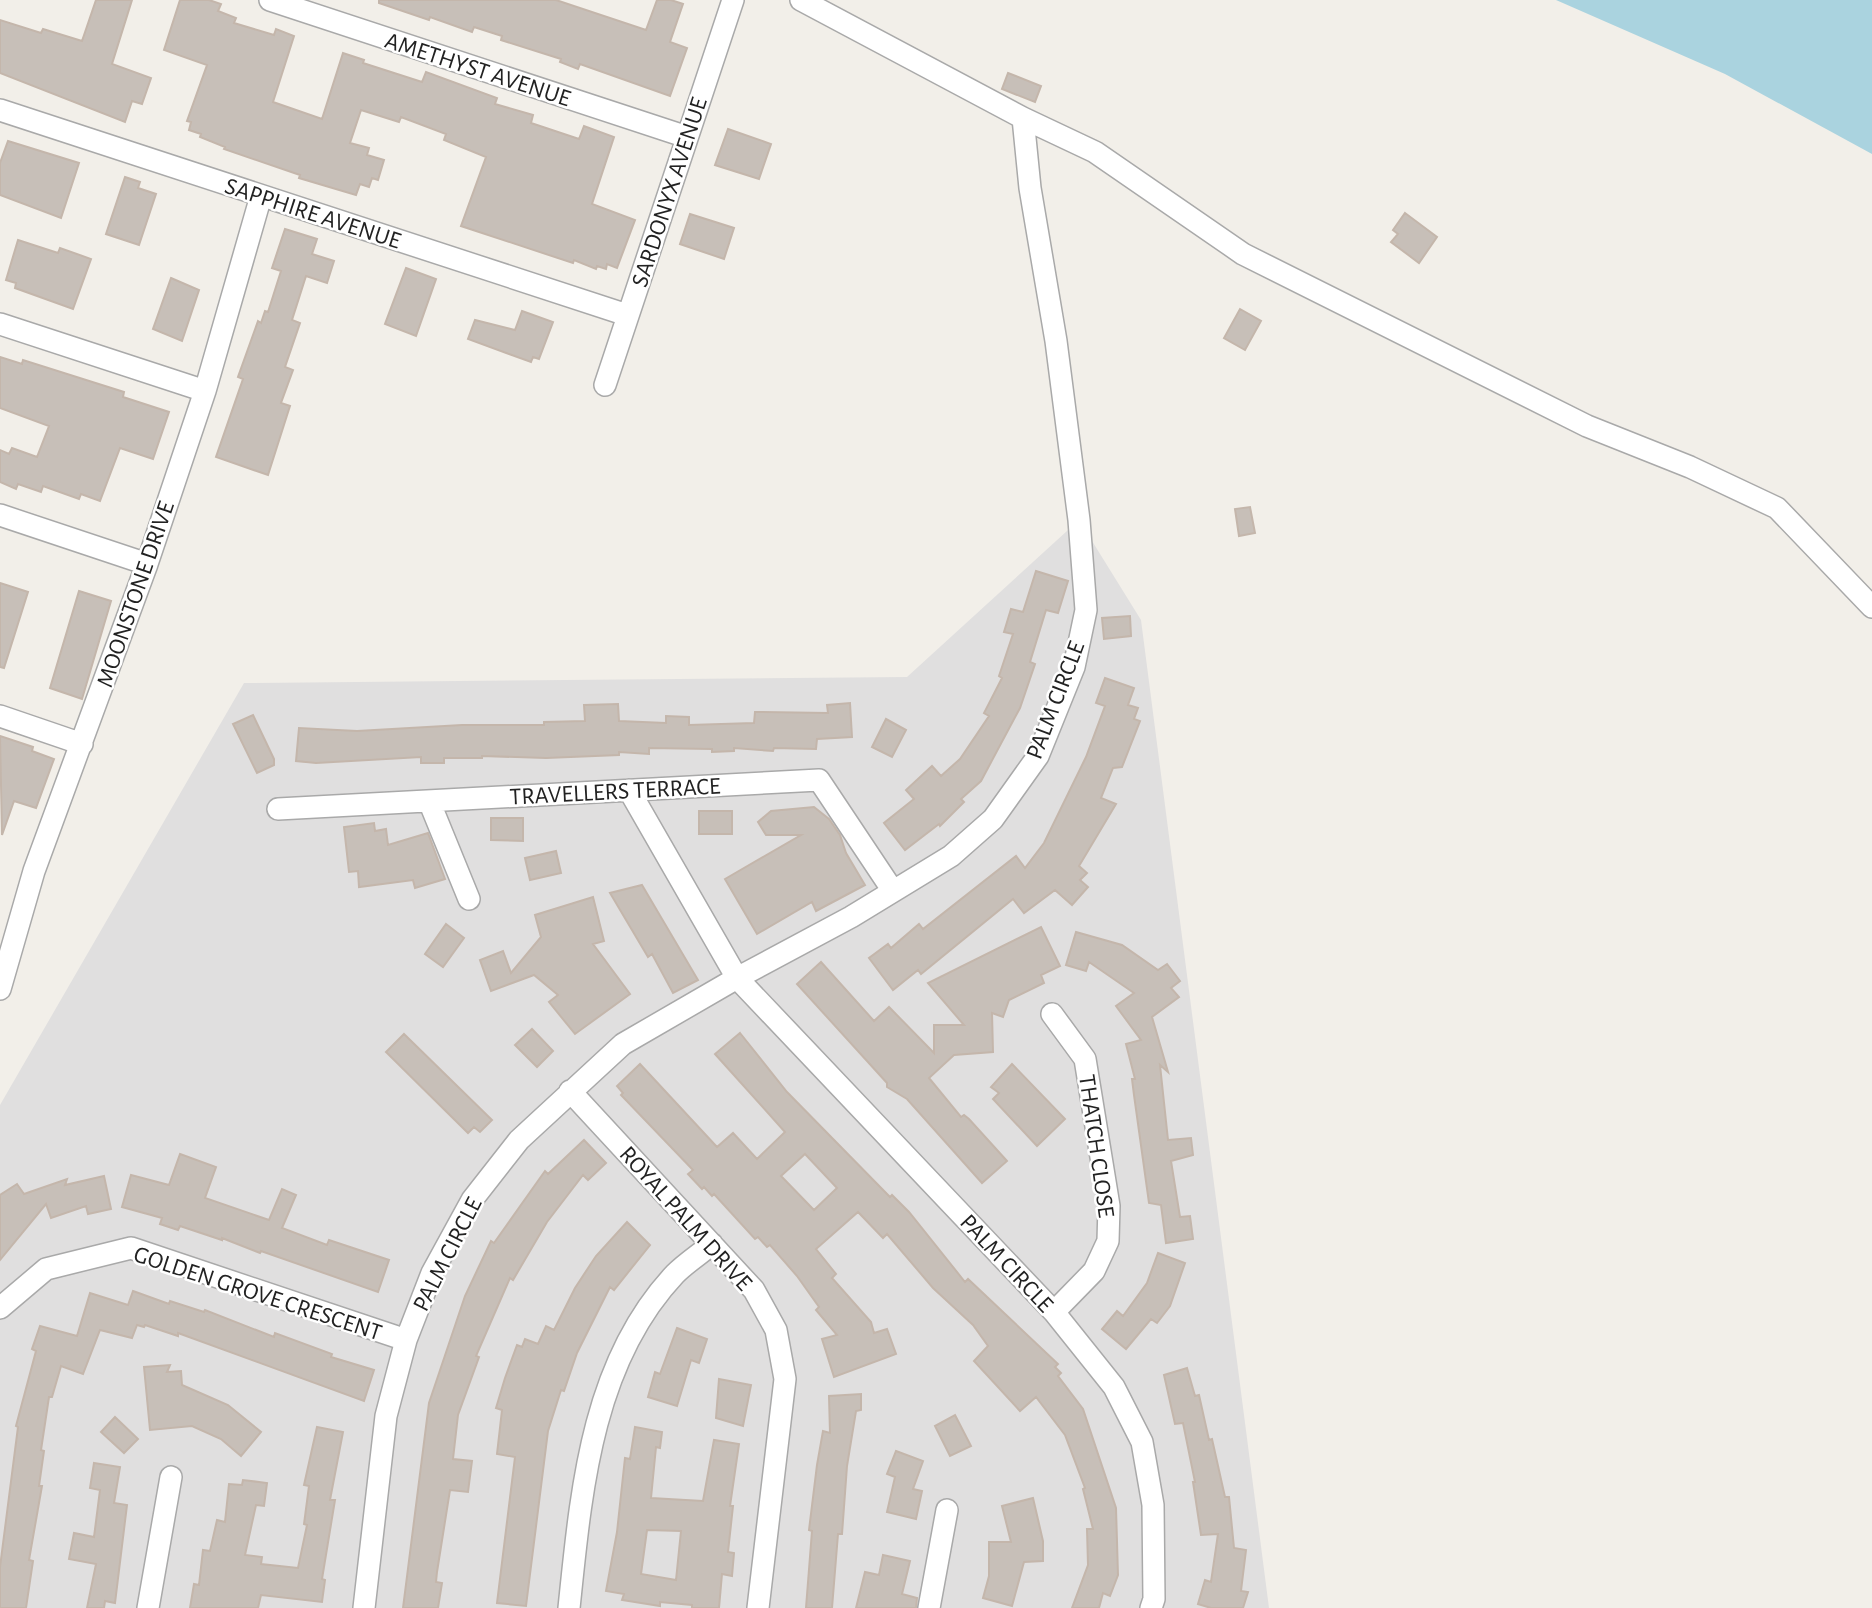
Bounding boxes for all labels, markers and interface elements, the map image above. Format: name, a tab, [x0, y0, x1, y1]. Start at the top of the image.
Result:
street label: AMETHYST AVENUE	[382, 29, 574, 111]
street label: SARDONYX AVENUE	[628, 94, 712, 290]
street label: SAPPHIRE AVENUE	[222, 174, 404, 254]
street label: MOONSTONE DRIVE	[93, 498, 179, 690]
street label: PALM CIRCLE	[1023, 638, 1090, 763]
street label: TRAVELLERS TERRACE	[509, 774, 722, 810]
street label: THATCH CLOSE	[1074, 1073, 1118, 1220]
street label: ROYAL PALM DRIVE	[615, 1142, 756, 1296]
street label: PALM CIRCLE	[409, 1193, 487, 1315]
street label: PALM CIRCLE	[955, 1210, 1058, 1318]
street label: GOLDEN GROVE CRESCENT	[131, 1243, 385, 1345]

